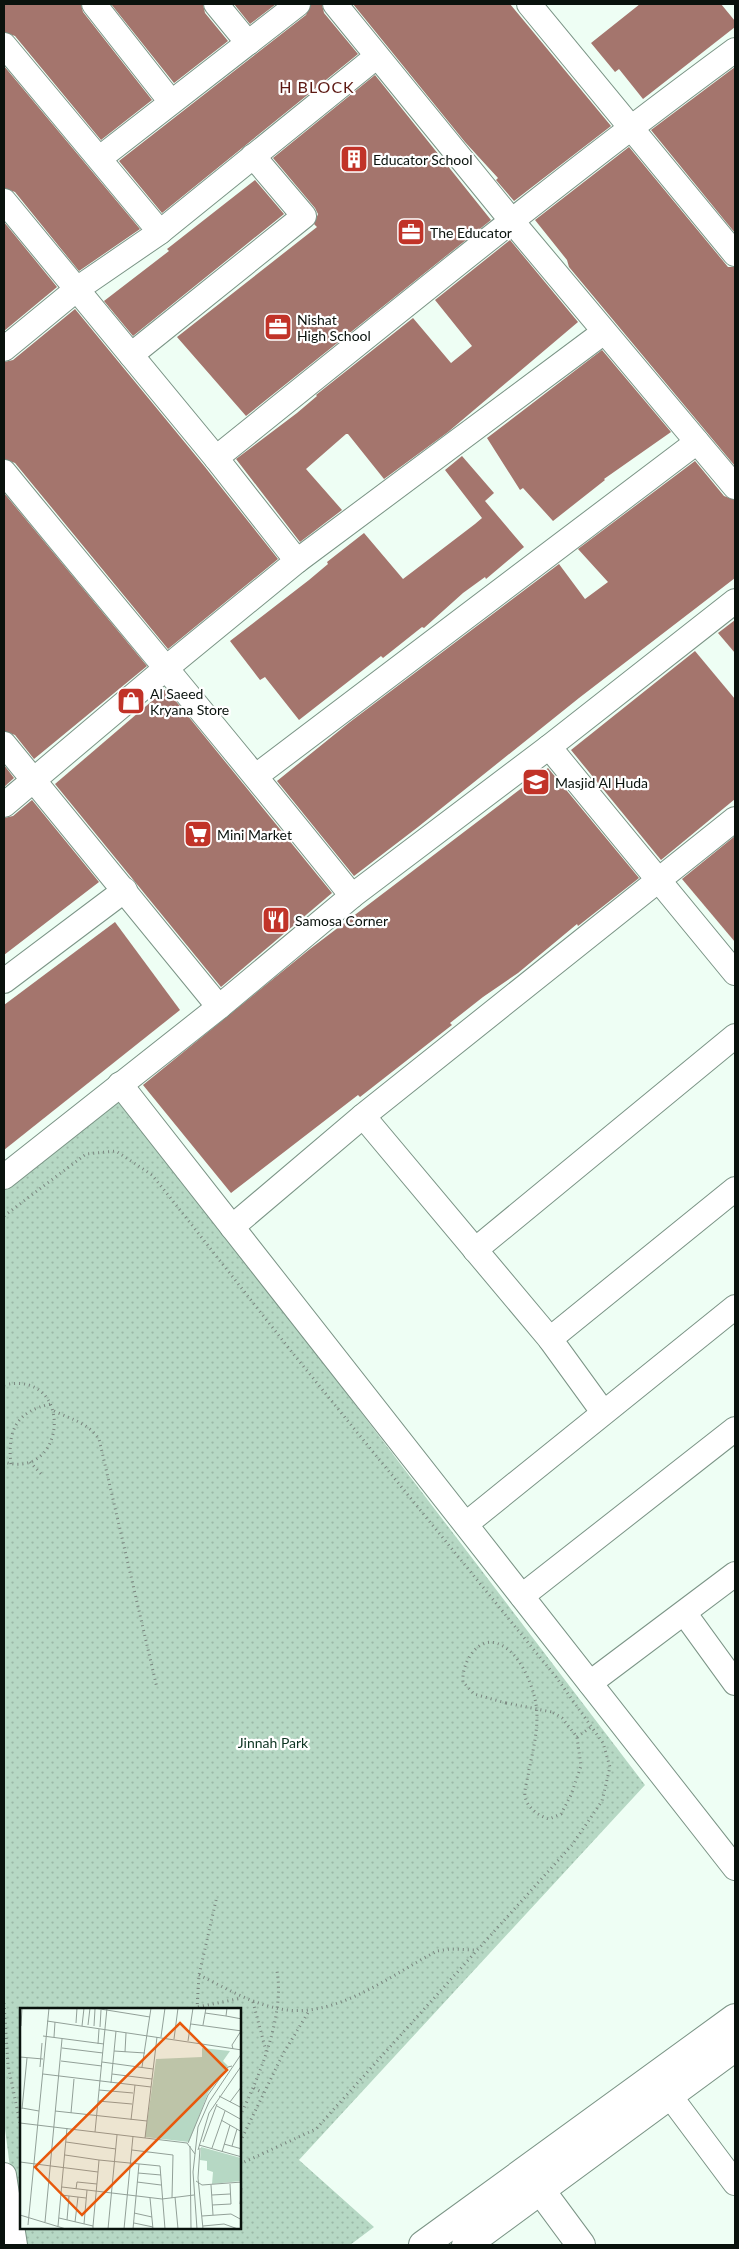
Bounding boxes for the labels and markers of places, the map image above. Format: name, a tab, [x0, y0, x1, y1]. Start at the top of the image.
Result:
building icon: Educator School	[339, 144, 369, 174]
place label: Educator School	[373, 151, 473, 168]
office icon: The Educator	[396, 217, 426, 247]
place label: The Educator	[430, 224, 512, 241]
place label: Nishat High School	[297, 311, 371, 344]
office icon: Nishat High School	[263, 312, 293, 342]
place label: Al Saeed Kryana Store	[150, 685, 229, 718]
shop icon: Al Saeed Kryana Store	[116, 686, 146, 716]
school or university icon: Masjid Al Huda	[521, 767, 551, 797]
place label: Masjid Al Huda	[555, 774, 648, 791]
supermarket icon: Mini Market	[183, 819, 213, 849]
place label: Mini Market	[217, 826, 292, 843]
restaurant icon: Samosa Corner	[261, 905, 291, 935]
place label: Samosa Corner	[295, 912, 388, 929]

